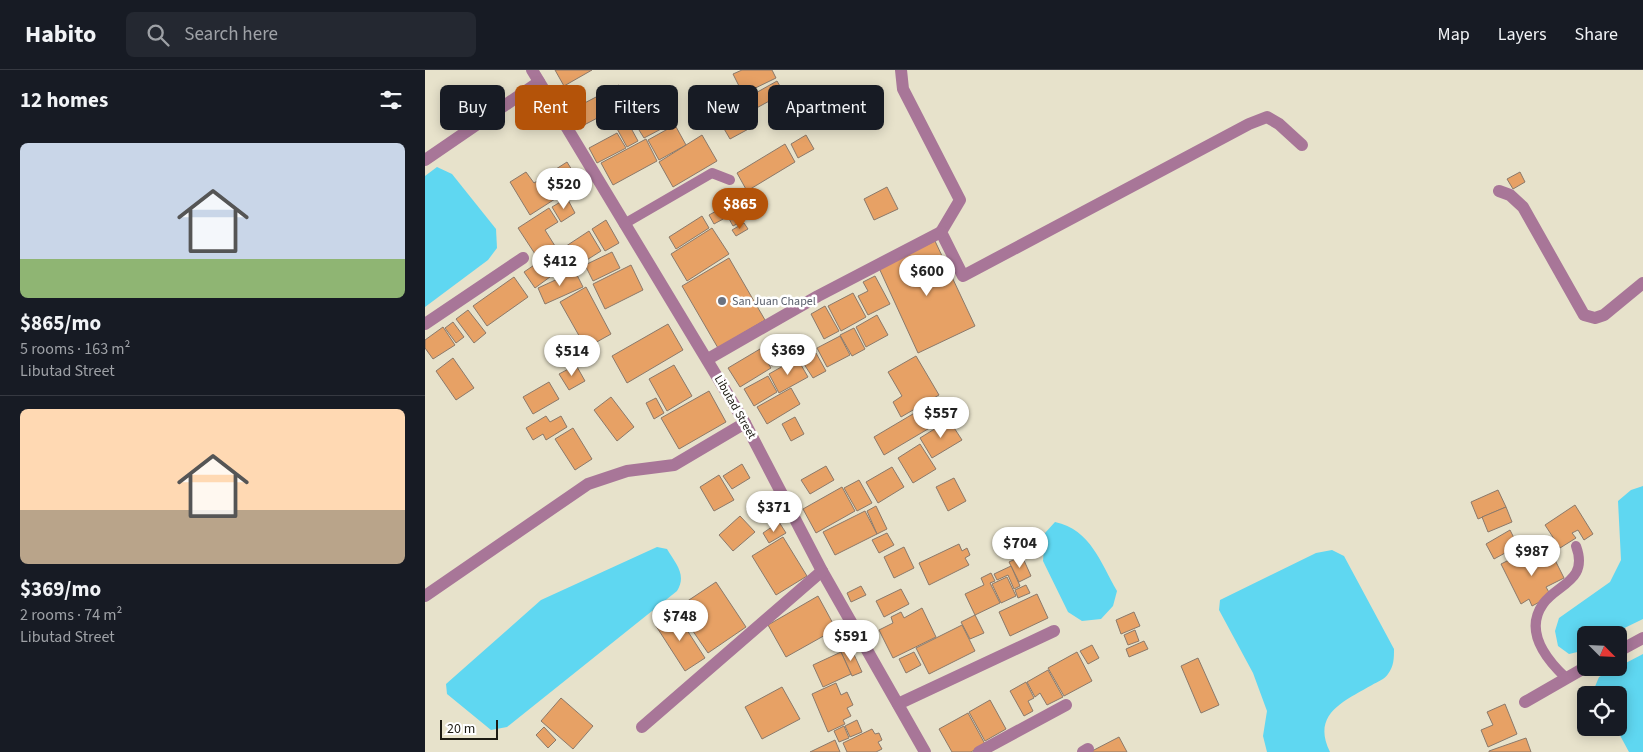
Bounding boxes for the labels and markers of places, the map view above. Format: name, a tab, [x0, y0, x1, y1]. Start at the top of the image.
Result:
pin: $520	[534, 168, 594, 210]
pin: $865	[710, 188, 770, 230]
pin: $412	[530, 244, 590, 287]
pin: $600	[897, 254, 957, 297]
place label: San Juan Chapel	[732, 293, 816, 310]
marker: San Juan Chapel	[716, 295, 728, 307]
pin: $514	[542, 334, 602, 377]
pin: $369	[758, 334, 818, 376]
pin: $557	[911, 396, 971, 439]
pin: $371	[744, 490, 804, 533]
pin: $704	[990, 526, 1050, 569]
pin: $987	[1502, 534, 1562, 577]
pin: $748	[650, 600, 710, 642]
pin: $591	[821, 620, 881, 662]

